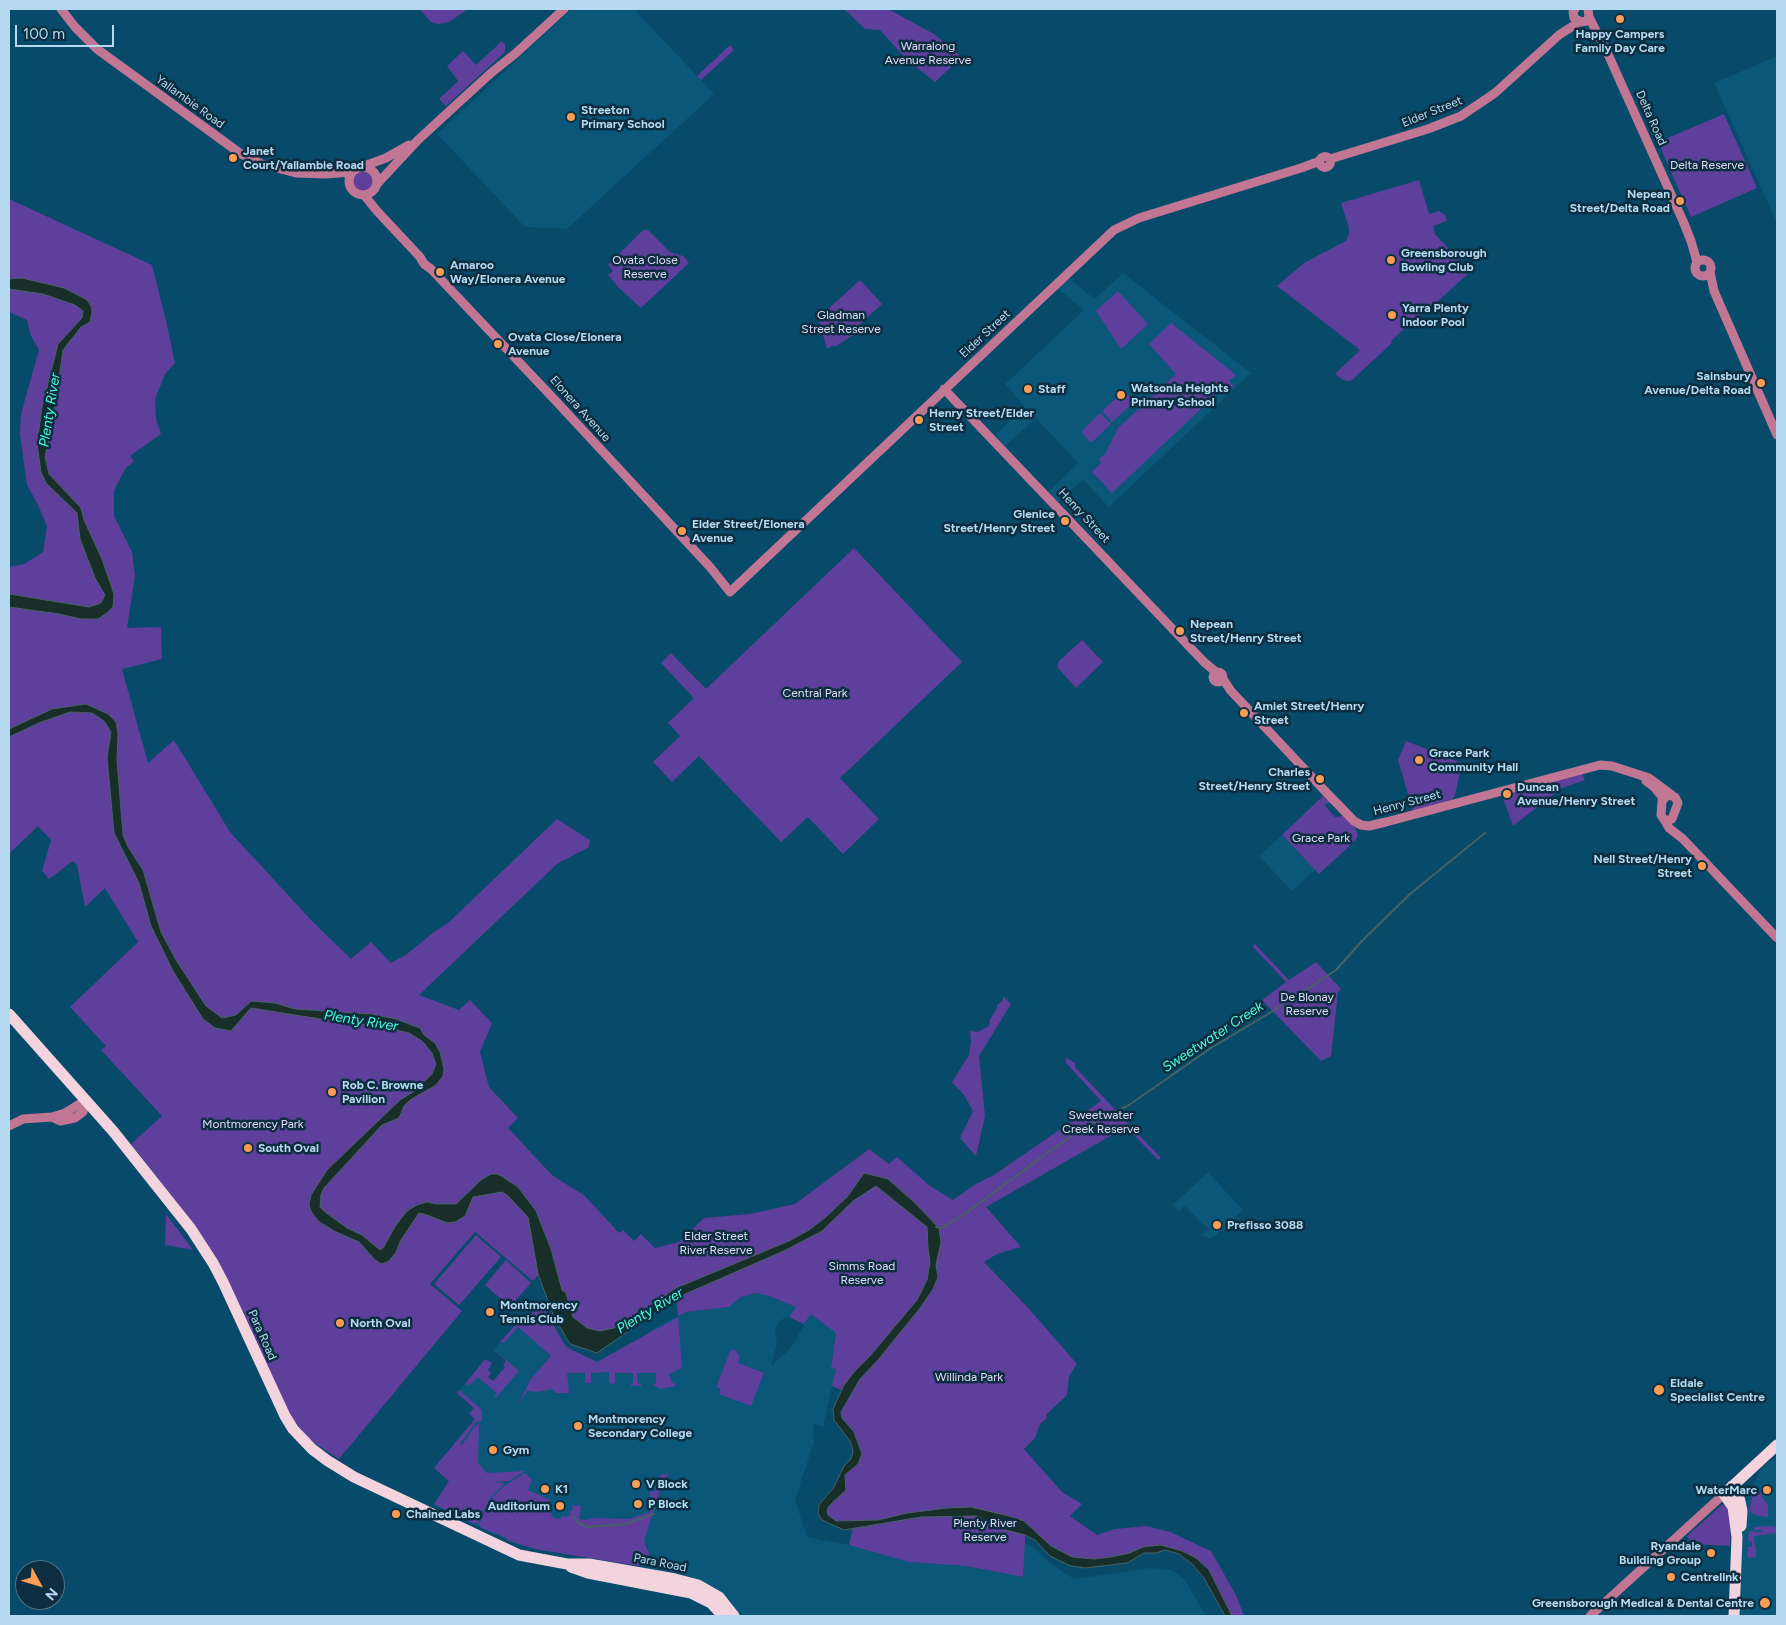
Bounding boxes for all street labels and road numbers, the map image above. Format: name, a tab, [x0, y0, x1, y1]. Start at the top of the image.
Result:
street label: Yallambie Road	[153, 72, 227, 132]
street label: Delta Road	[1632, 88, 1670, 148]
street label: Elder Street	[1400, 93, 1464, 131]
street label: Elder Street	[957, 307, 1013, 361]
street label: Elonera Avenue	[547, 373, 613, 445]
street label: Henry Street	[1055, 486, 1113, 546]
street label: Henry Street	[1372, 787, 1442, 819]
street label: Para Road	[244, 1308, 280, 1362]
street label: Para Road	[632, 1551, 688, 1575]

